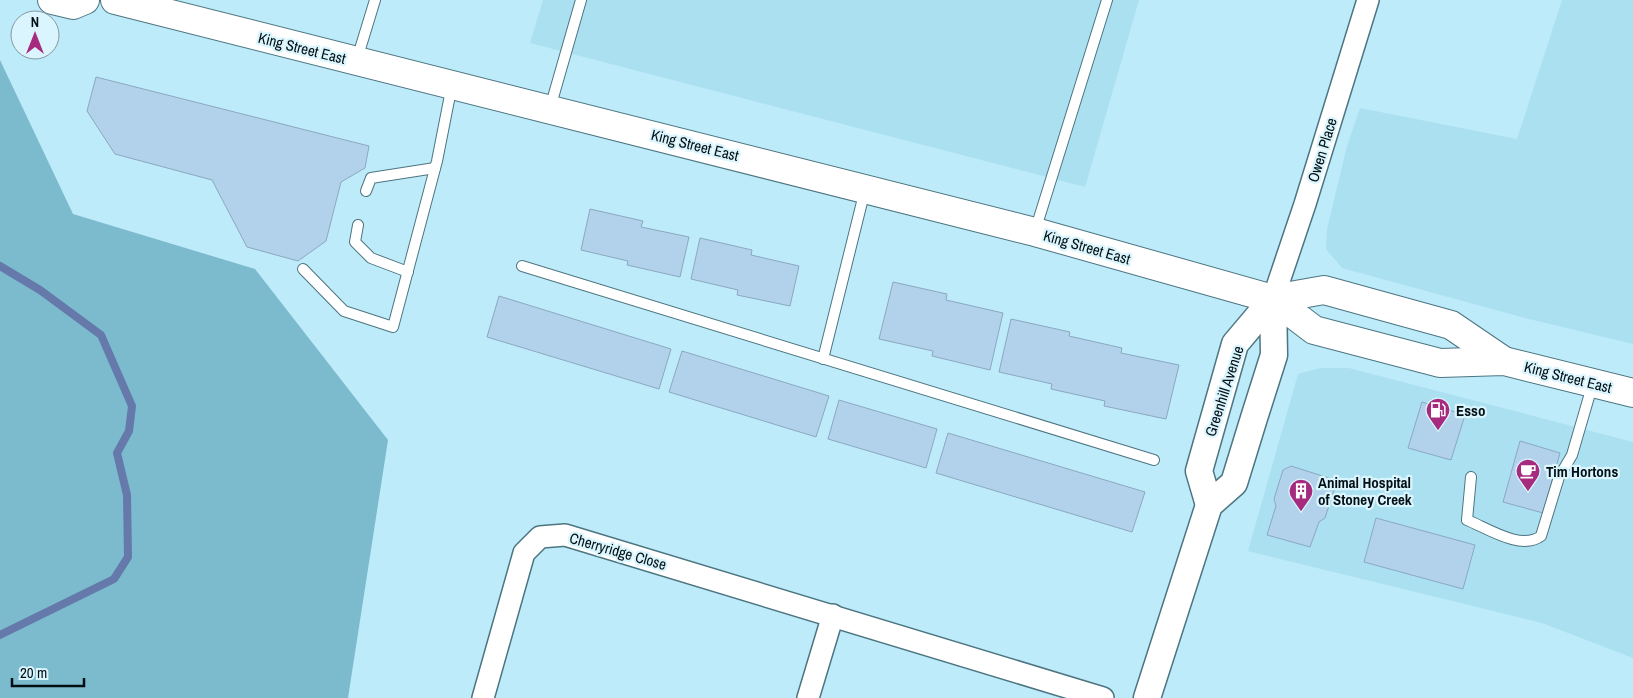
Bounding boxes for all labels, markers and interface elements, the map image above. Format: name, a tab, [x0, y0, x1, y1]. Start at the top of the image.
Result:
north arrow	[10, 10, 60, 60]
text: N	[31, 13, 39, 31]
street label: King Street East	[256, 27, 349, 69]
street label: Owen Place	[1302, 115, 1342, 185]
street label: King Street East	[649, 124, 742, 166]
street label: King Street East	[1041, 225, 1134, 270]
street label: Greenhill Avenue	[1199, 343, 1249, 439]
street label: King Street East	[1522, 356, 1615, 398]
fuel station icon: Esso	[1425, 397, 1451, 431]
place label: Esso	[1456, 400, 1485, 421]
cafe icon: Tim Hortons	[1515, 458, 1541, 492]
place label: Tim Hortons	[1546, 461, 1618, 482]
place label: Animal Hospital of Stoney Creek	[1318, 472, 1412, 510]
building icon: Animal Hospital of Stoney Creek	[1288, 478, 1314, 512]
street label: Cherryridge Close	[567, 527, 669, 575]
scale bar	[12, 656, 85, 688]
text: 20 m	[20, 662, 47, 683]

